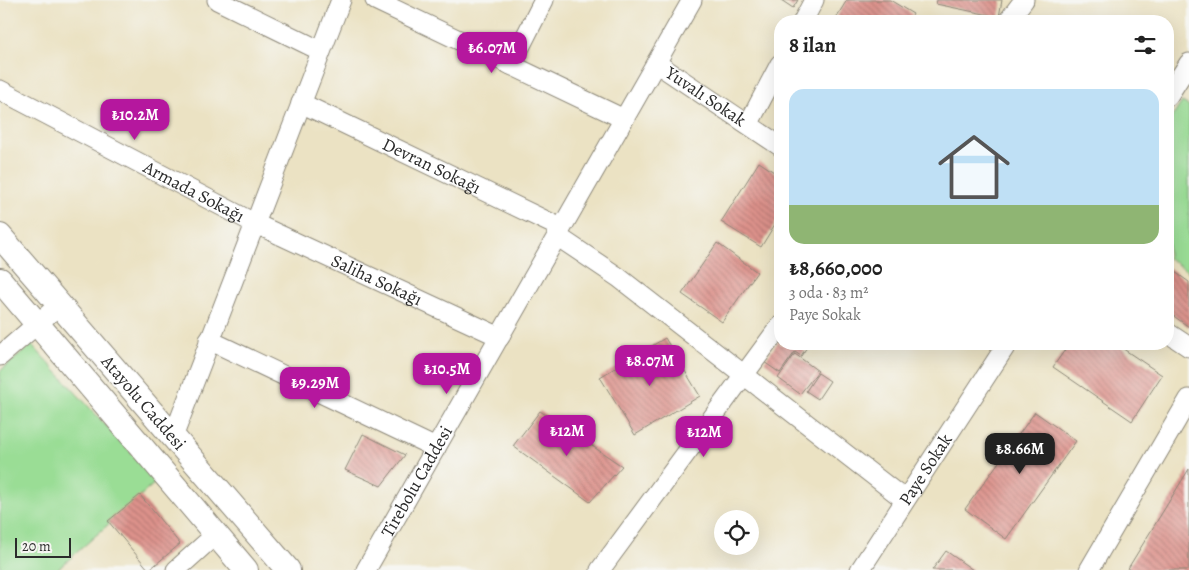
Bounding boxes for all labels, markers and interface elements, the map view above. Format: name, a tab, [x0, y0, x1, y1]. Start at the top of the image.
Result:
text: 8 ilan	[789, 31, 836, 59]
icon: filters	[1131, 31, 1159, 59]
pin: ₺6.07M	[451, 32, 533, 74]
text: ₺6.07M	[468, 37, 516, 59]
street label: Yuvalı Sokak	[660, 60, 751, 132]
pin: ₺10.2M	[94, 98, 176, 141]
text: ₺10.2M	[111, 104, 159, 126]
icon: home	[929, 122, 1019, 212]
street label: Devran Sokağı	[378, 132, 485, 200]
street label: Armada Sokağı	[138, 155, 249, 228]
street label: Saliha Sokağı	[327, 248, 426, 311]
text: ₺8,660,000	[789, 254, 883, 282]
text: 3 oda · 83 m²	[789, 282, 869, 304]
text: Paye Sokak	[789, 304, 861, 326]
pin: ₺8.07M	[609, 344, 691, 387]
street label: Atayolu Caddesi	[95, 349, 191, 455]
text: ₺8.07M	[626, 350, 674, 372]
pin: ₺10.5M	[406, 352, 488, 395]
text: ₺10.5M	[424, 358, 470, 380]
pin: ₺9.29M	[274, 366, 356, 409]
text: ₺9.29M	[291, 372, 339, 394]
pin: ₺12M	[537, 414, 597, 457]
pin: ₺12M	[674, 416, 734, 458]
text: ₺12M	[550, 420, 584, 442]
street label: Tirebolu Caddesi	[375, 421, 458, 541]
text: ₺12M	[687, 421, 721, 443]
street label: Paye Sokak	[893, 429, 958, 510]
pin: ₺8.66M	[979, 432, 1061, 475]
text: ₺8.66M	[996, 438, 1044, 460]
map controls	[714, 510, 759, 555]
button: locate	[714, 510, 759, 555]
scale bar	[15, 535, 71, 558]
text: 20 m	[22, 537, 51, 556]

